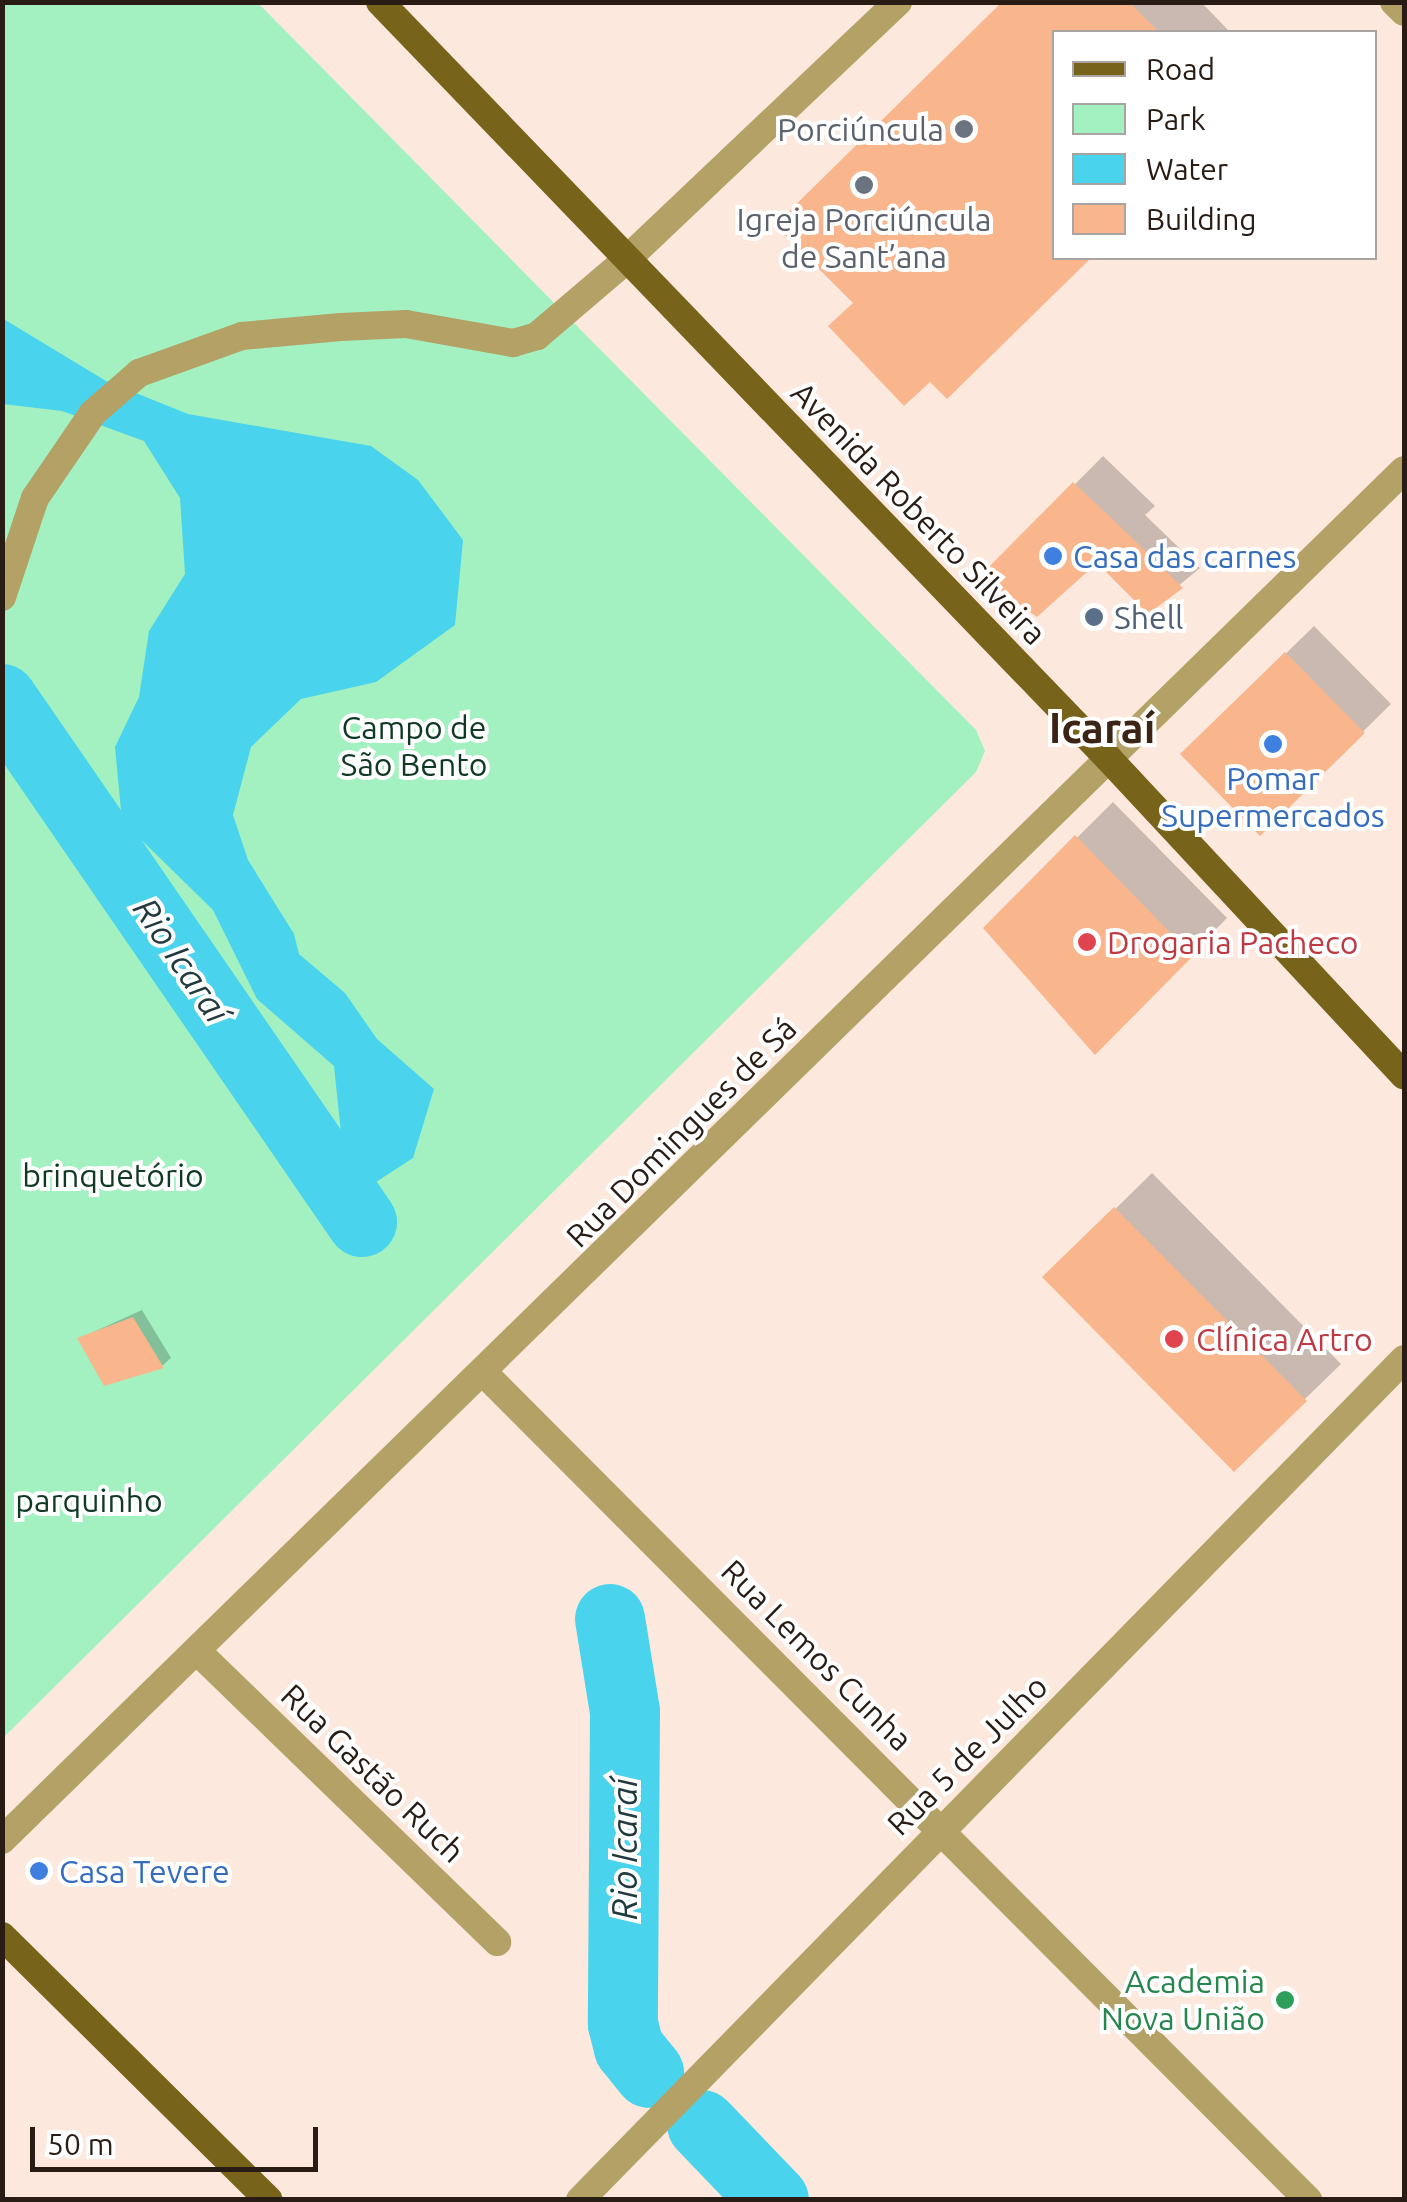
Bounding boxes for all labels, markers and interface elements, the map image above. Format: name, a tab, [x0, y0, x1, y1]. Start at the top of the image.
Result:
legend	[1052, 30, 1377, 260]
text: Road	[1146, 52, 1215, 86]
text: Park	[1146, 102, 1206, 136]
place label: Porciúncula	[777, 110, 944, 148]
marker: Porciúncula	[953, 118, 975, 140]
text: Water	[1146, 152, 1228, 186]
marker: Igreja Porciúncula de Sant’ana	[853, 174, 875, 196]
place label: Igreja Porciúncula de Sant’ana	[737, 201, 991, 276]
text: Building	[1146, 202, 1257, 236]
street label: Avenida Roberto Silveira	[784, 374, 1054, 652]
place label: Casa das carnes	[1073, 537, 1296, 575]
marker: Casa das carnes	[1042, 545, 1064, 567]
place label: Shell	[1114, 598, 1183, 636]
marker: Shell	[1083, 606, 1105, 628]
district label: Icaraí	[1049, 703, 1155, 753]
park label: Campo de São Bento	[341, 709, 487, 784]
marker: Pomar Supermercados	[1262, 733, 1284, 755]
place label: Pomar Supermercados	[1161, 760, 1385, 835]
water label: Rio Icaraí	[125, 889, 239, 1031]
place label: Drogaria Pacheco	[1107, 923, 1359, 961]
marker: Drogaria Pacheco	[1076, 931, 1098, 953]
street label: Rua Domingues de Sá	[558, 1009, 804, 1255]
park label: brinquetório	[22, 1156, 204, 1194]
place label: Clínica Artro	[1196, 1320, 1373, 1358]
marker: Clínica Artro	[1161, 1326, 1187, 1352]
park label: parquinho	[15, 1481, 163, 1519]
street label: Rua Lemos Cunha	[714, 1552, 920, 1758]
street label: Rua 5 de Julho	[879, 1667, 1055, 1843]
street label: Rua Gastão Ruch	[273, 1676, 473, 1870]
water label: Rio Icaraí	[603, 1778, 645, 1920]
place label: Casa Tevere	[59, 1852, 230, 1890]
marker: Casa Tevere	[28, 1860, 50, 1882]
place label: Academia Nova União	[1101, 1963, 1265, 2038]
marker: Academia Nova União	[1274, 1989, 1296, 2011]
scale bar	[35, 2107, 322, 2169]
text: 50 m	[47, 2127, 114, 2161]

